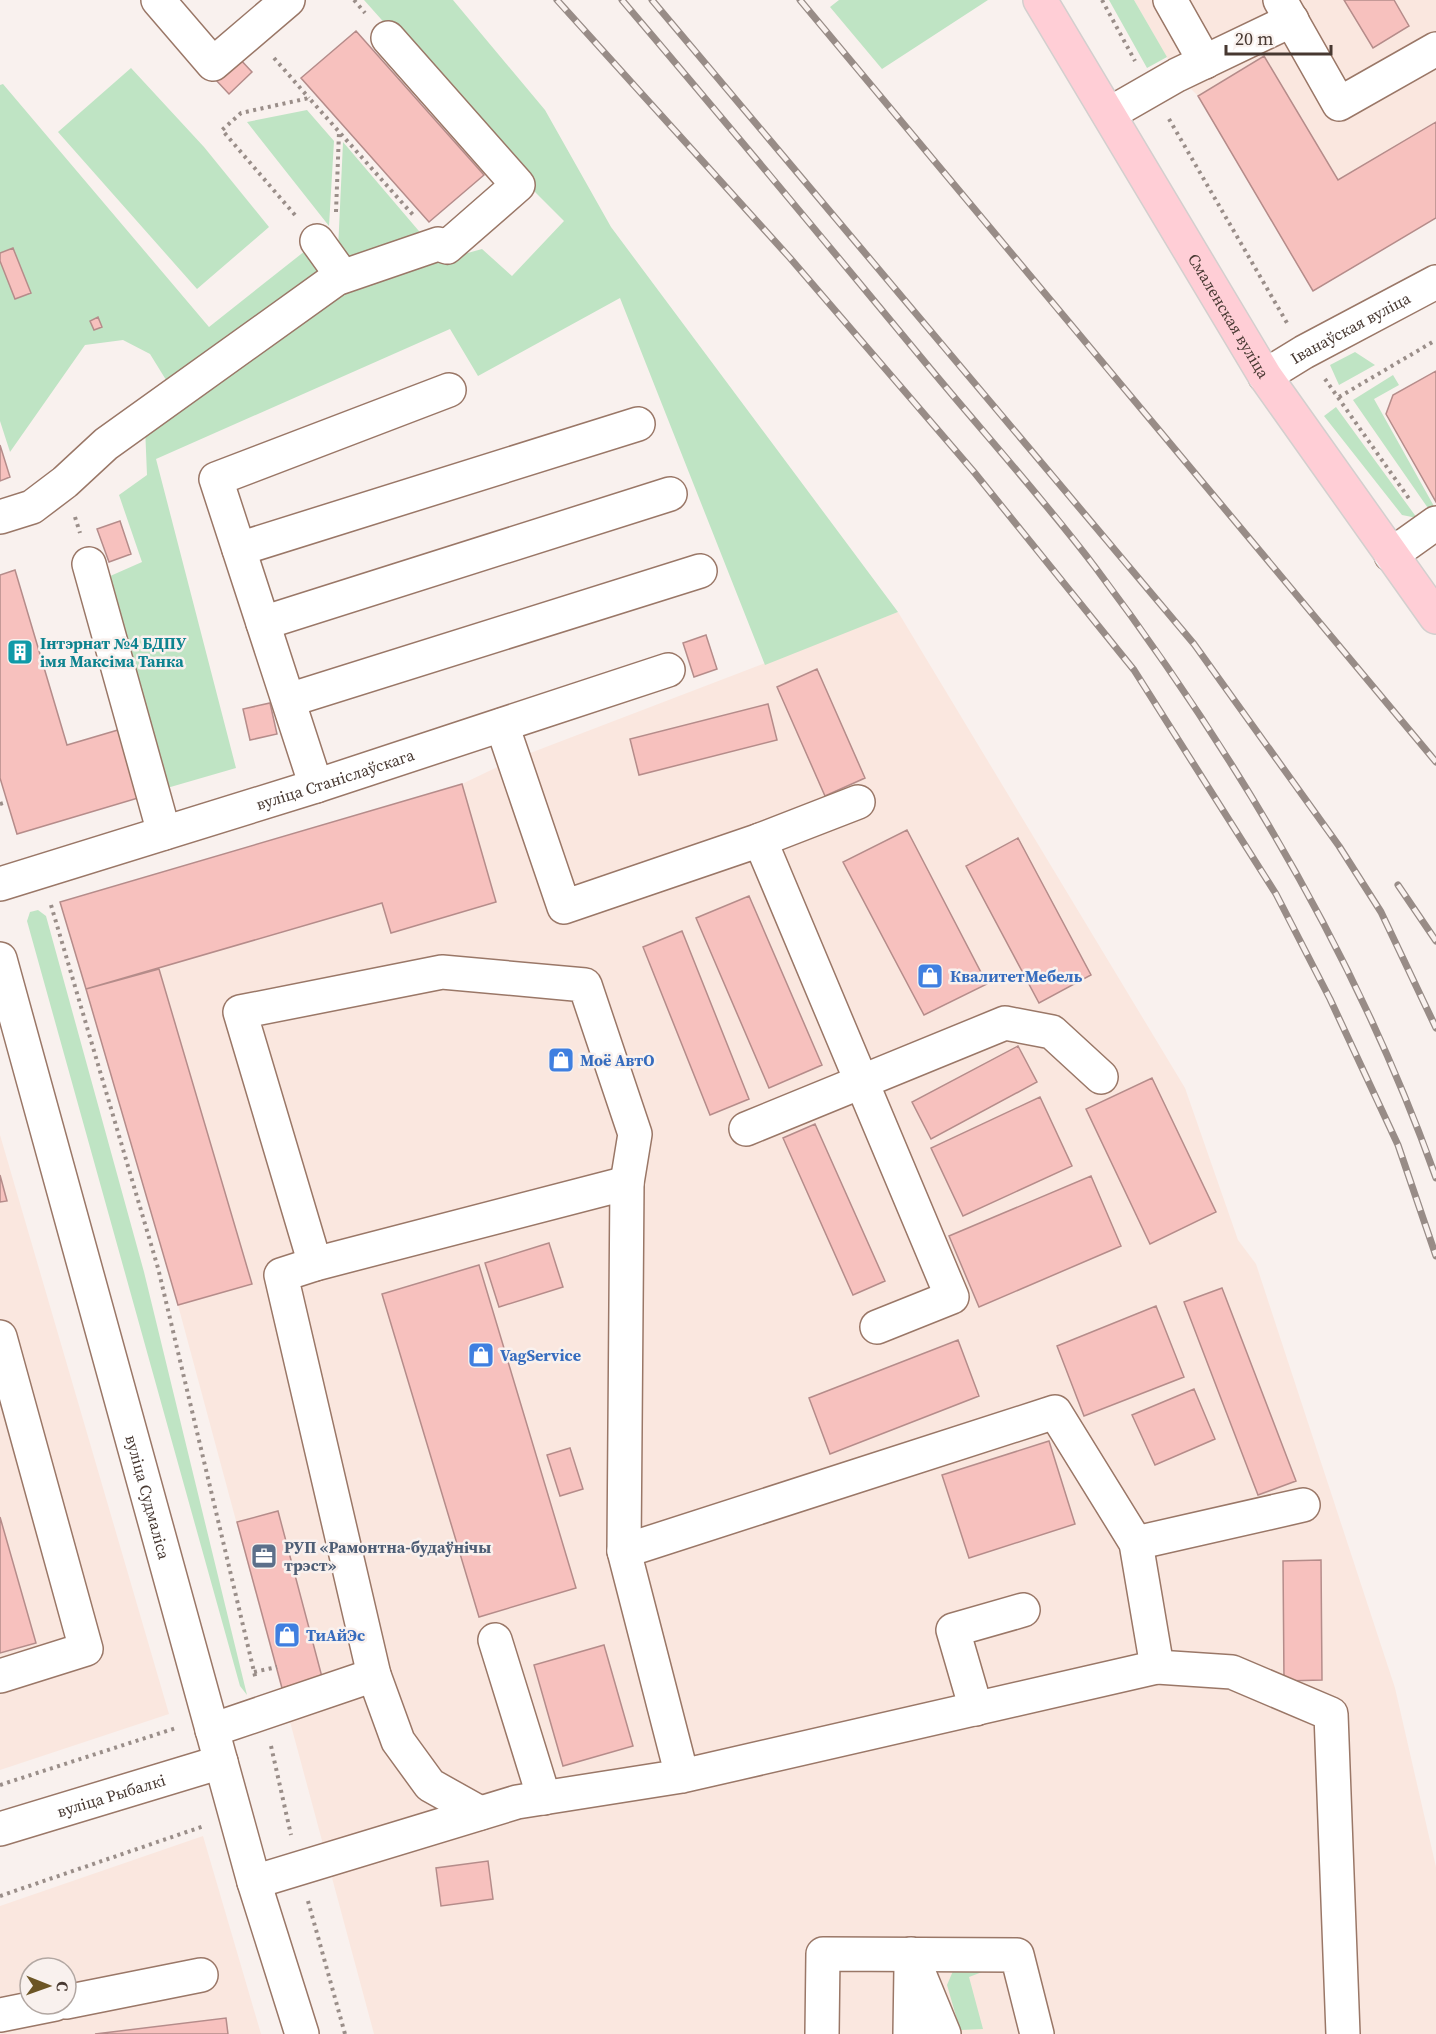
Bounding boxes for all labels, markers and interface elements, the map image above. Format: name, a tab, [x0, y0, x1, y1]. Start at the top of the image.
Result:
scale bar	[1226, 18, 1331, 56]
text: 20 m	[1235, 26, 1273, 51]
street label: Смаленская вуліца	[1183, 249, 1275, 383]
street label: Іванаўская вуліца	[1286, 286, 1415, 369]
place label: Інтэрнат №4 БДПУ імя Максіма Танка	[40, 632, 187, 672]
building icon: Інтэрнат №4 БДПУ імя Максіма Танка	[5, 637, 35, 667]
street label: вуліца Станіслаўскага	[253, 743, 418, 815]
shop icon: КвалитетМебель	[915, 961, 945, 991]
place label: КвалитетМебель	[950, 965, 1083, 987]
shop icon: Моё АвтО	[546, 1045, 576, 1075]
place label: Моё АвтО	[580, 1049, 655, 1071]
shop icon: VagService	[466, 1340, 496, 1370]
place label: VagService	[500, 1344, 581, 1366]
street label: вуліца Судмаліса	[120, 1432, 176, 1562]
place label: РУП «Рамонтна-будаўнічы трэст»	[284, 1536, 491, 1576]
office icon: РУП «Рамонтна-будаўнічы трэст»	[249, 1541, 279, 1571]
shop icon: ТиАйЭс	[272, 1620, 302, 1650]
place label: ТиАйЭс	[306, 1624, 365, 1646]
street label: вуліца Рыбалкі	[54, 1768, 168, 1822]
north arrow	[18, 1956, 78, 2016]
text: С	[52, 1981, 74, 1991]

